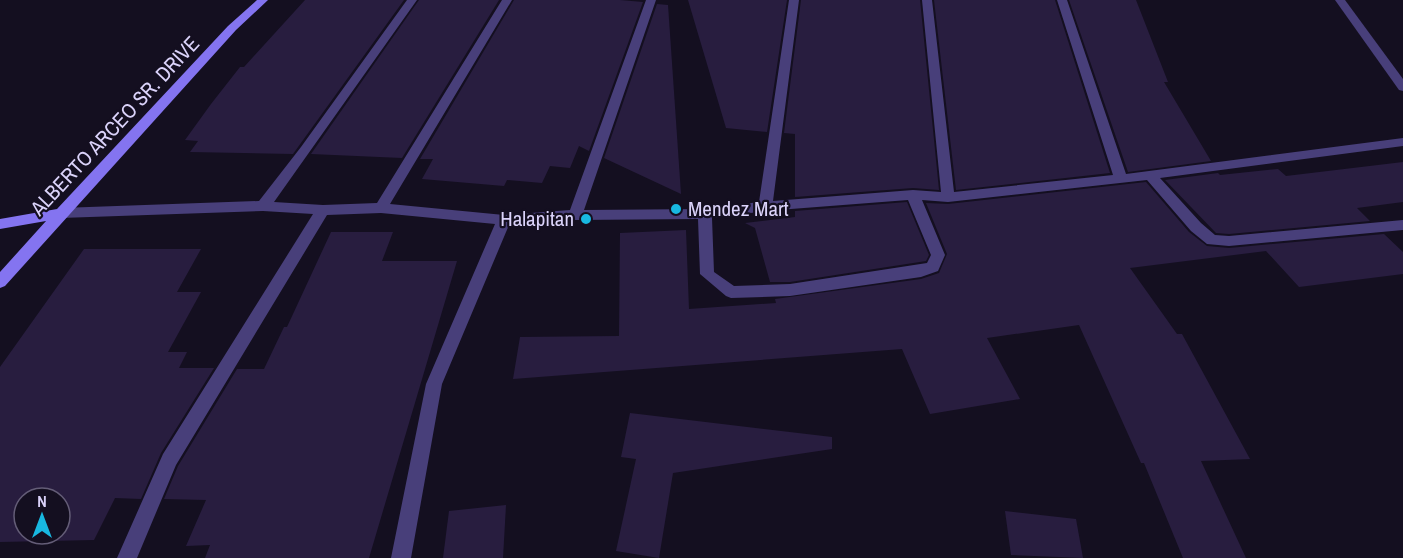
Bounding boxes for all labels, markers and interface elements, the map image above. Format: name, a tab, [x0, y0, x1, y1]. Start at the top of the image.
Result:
street label: ALBERTO ARCEO SR. DRIVE	[23, 30, 206, 223]
place label: Mendez Mart	[688, 194, 789, 223]
marker: Mendez Mart	[669, 202, 683, 216]
place label: Halapitan	[500, 204, 574, 233]
marker: Halapitan	[579, 212, 593, 226]
north arrow	[12, 486, 72, 546]
text: N	[37, 490, 47, 512]

